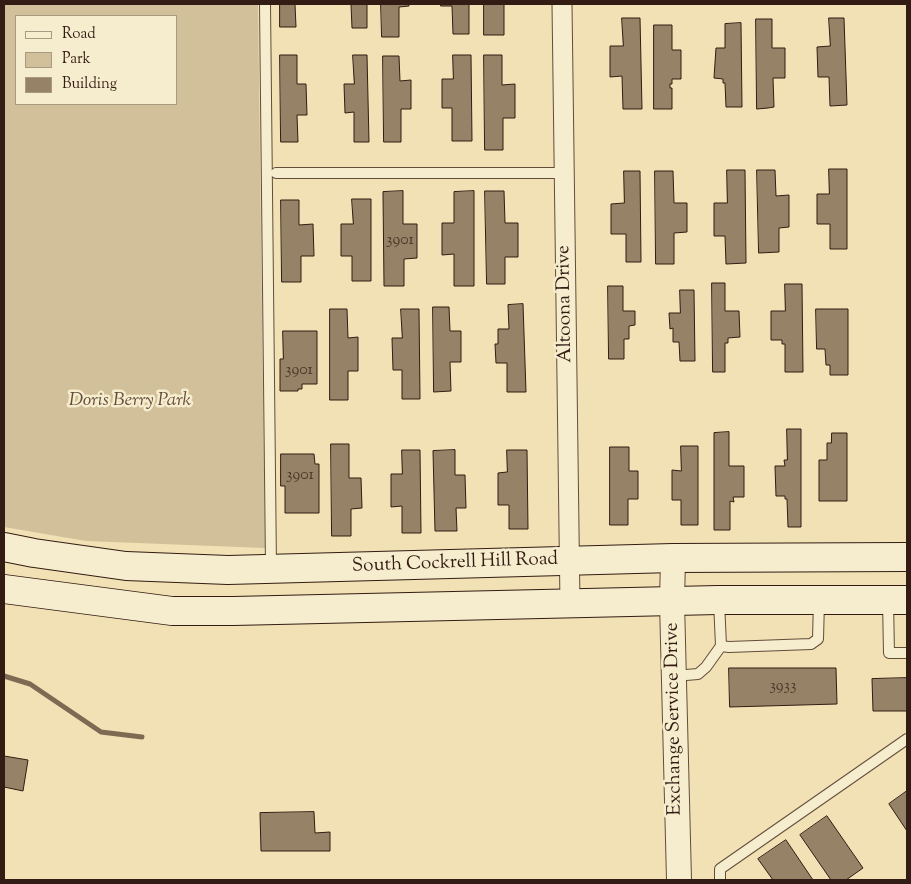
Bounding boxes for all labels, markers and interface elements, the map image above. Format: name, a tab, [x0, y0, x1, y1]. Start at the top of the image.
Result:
legend	[15, 15, 178, 105]
text: Road	[62, 24, 96, 45]
text: Park	[62, 49, 91, 70]
text: Building	[62, 74, 117, 95]
house number: 3901	[386, 231, 414, 251]
street label: Altoona Drive	[554, 245, 578, 363]
house number: 3901	[285, 361, 313, 381]
park label: Doris Berry Park	[69, 391, 191, 413]
house number: 3901	[286, 466, 314, 486]
street label: South Cockrell Hill Road	[351, 549, 559, 579]
street label: Exchange Service Drive	[662, 622, 688, 816]
house number: 3933	[769, 677, 797, 697]

